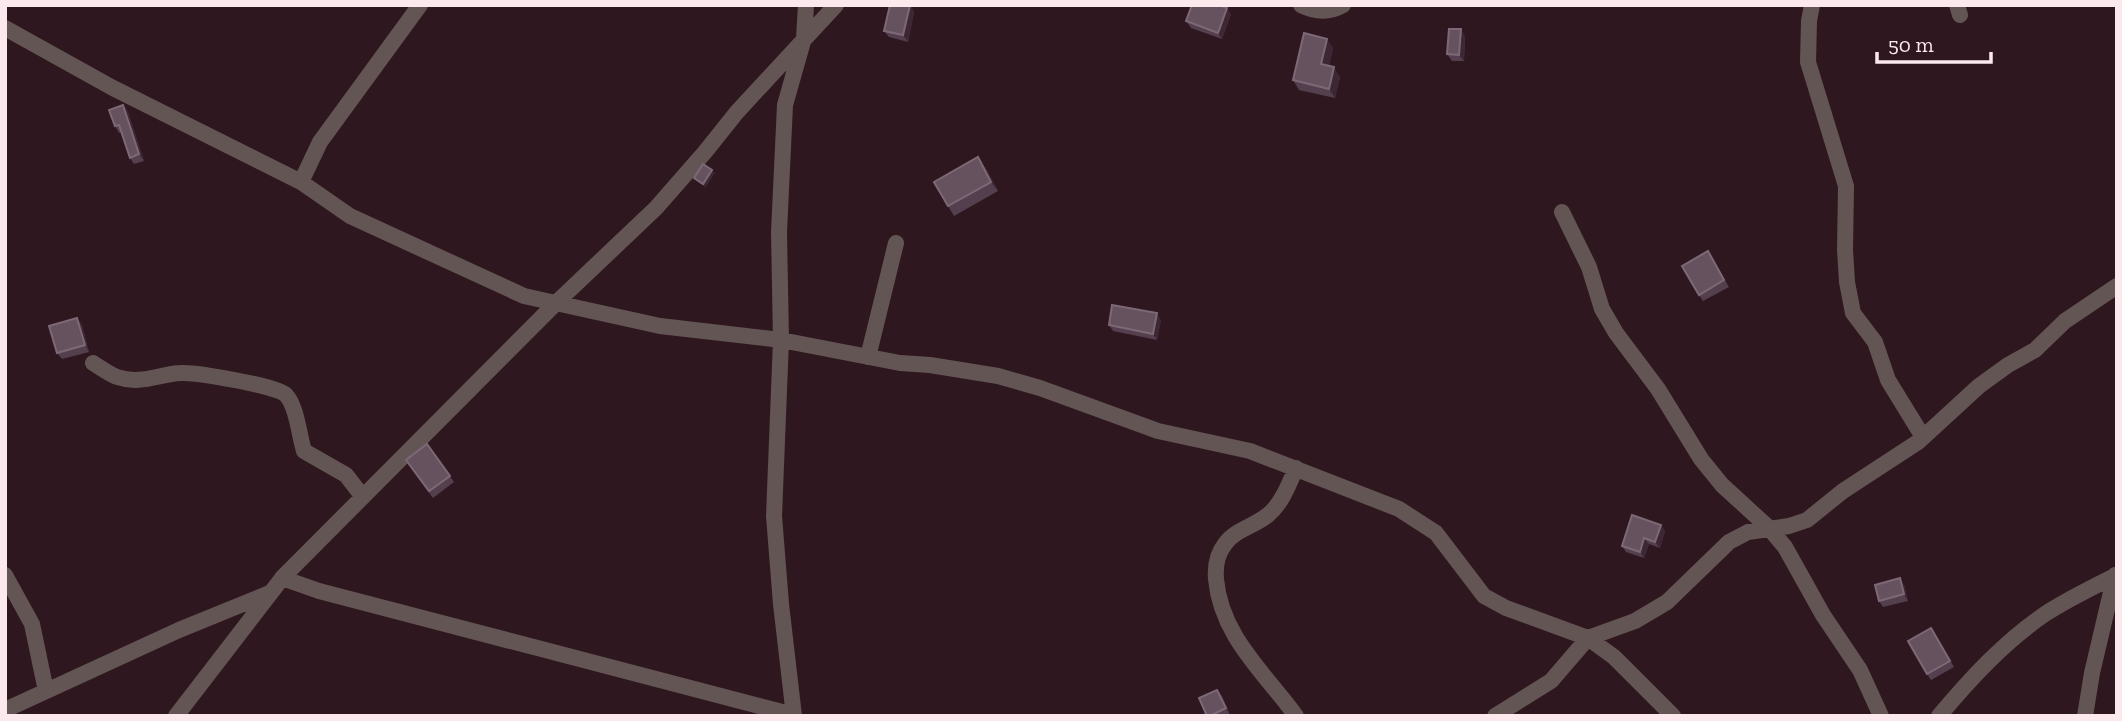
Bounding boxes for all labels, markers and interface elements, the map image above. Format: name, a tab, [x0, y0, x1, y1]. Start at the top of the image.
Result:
scale bar	[1877, 21, 1991, 65]
text: 50 m	[1888, 32, 1934, 57]

